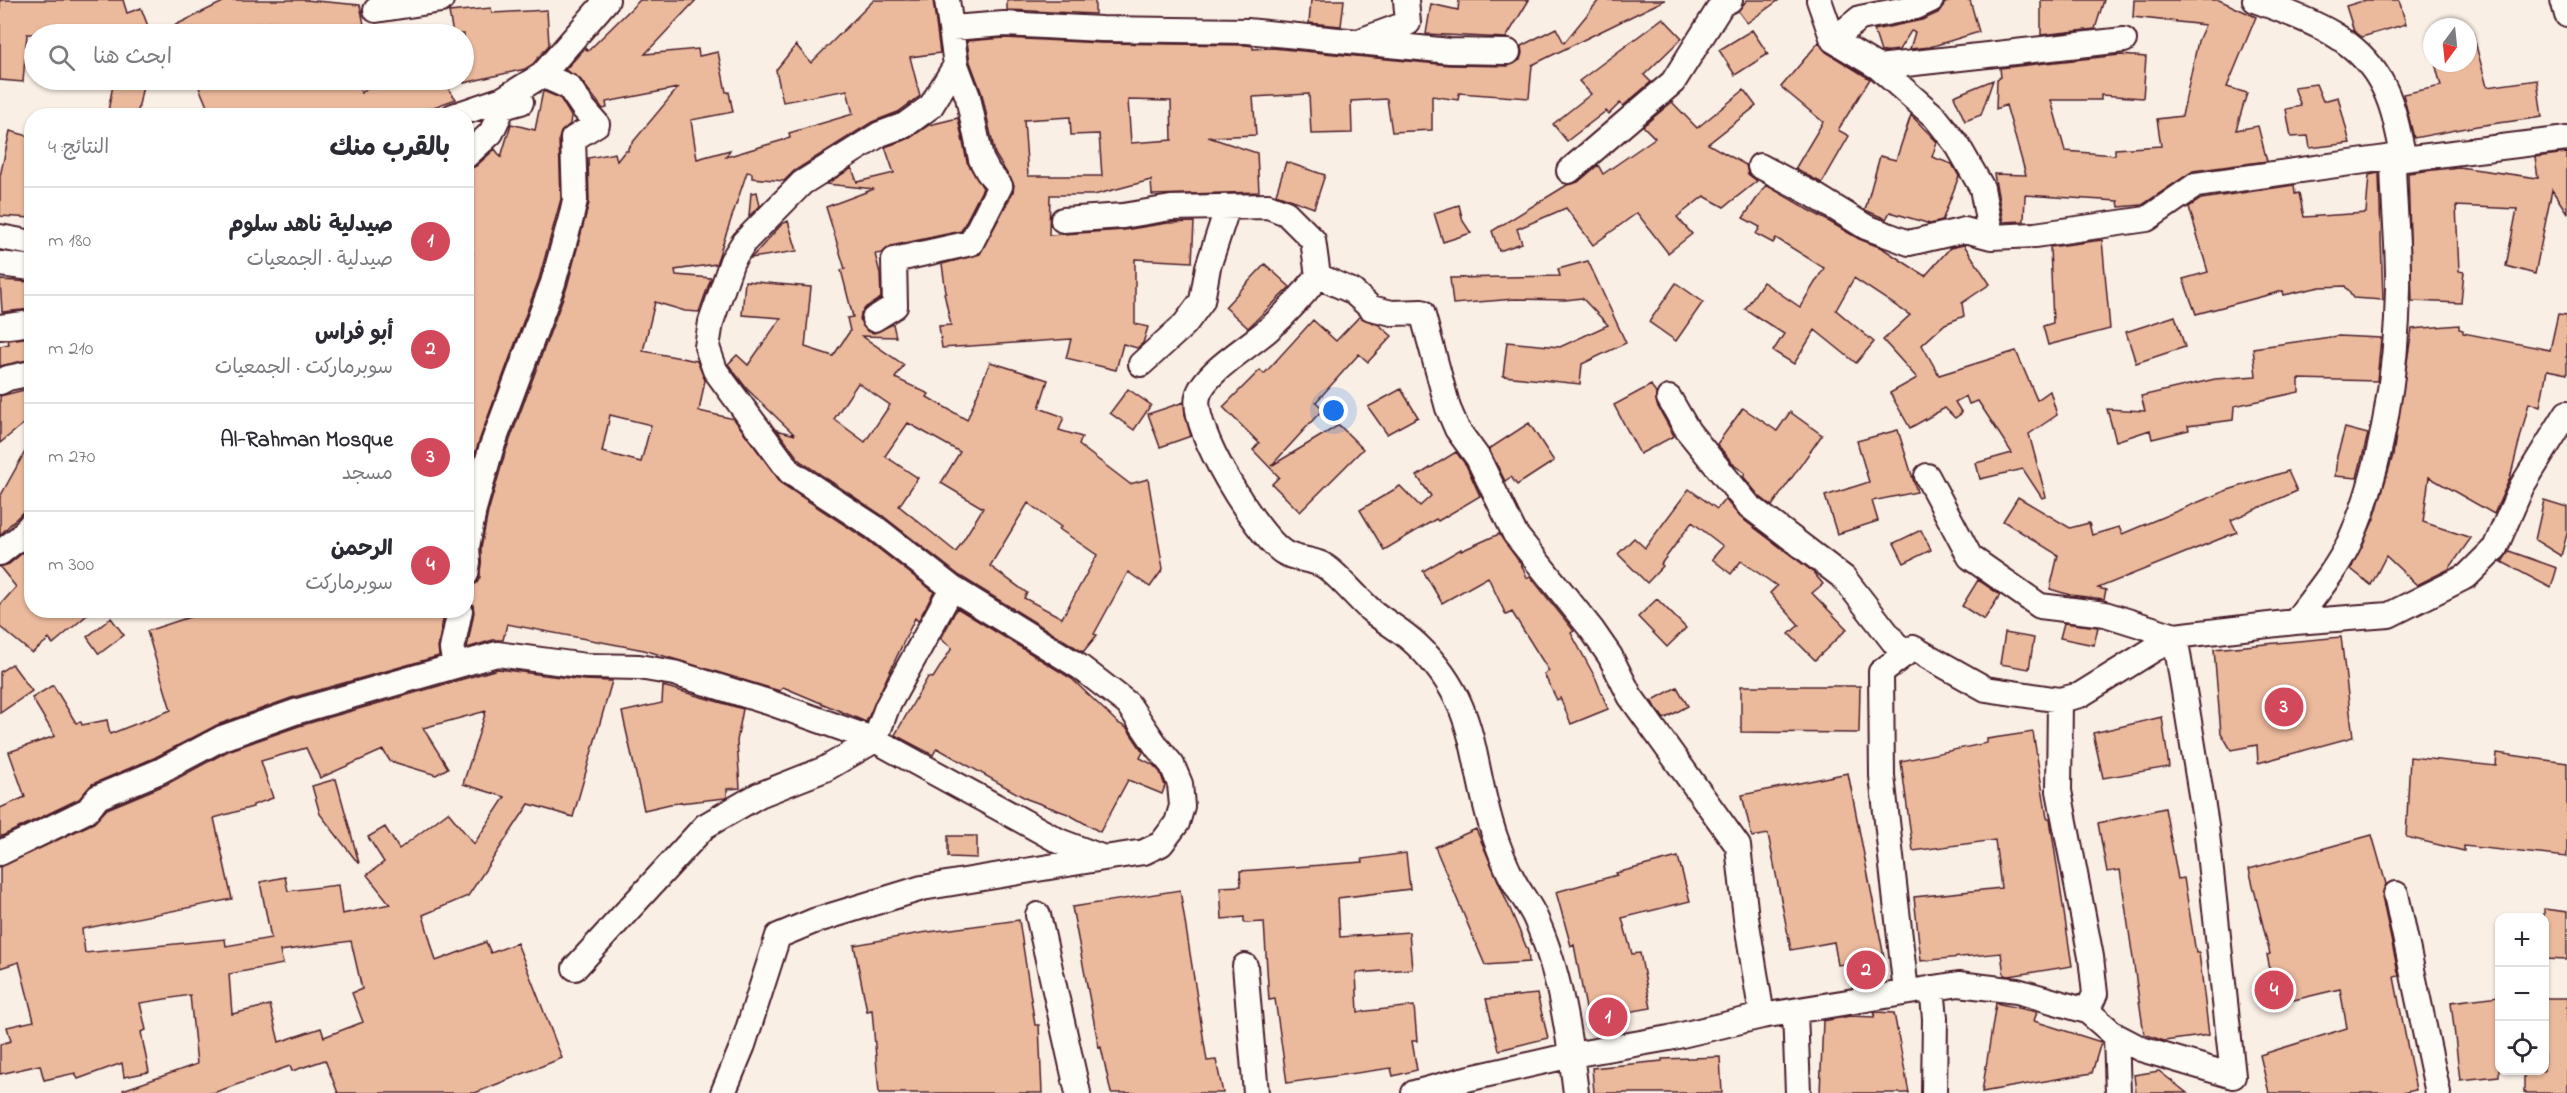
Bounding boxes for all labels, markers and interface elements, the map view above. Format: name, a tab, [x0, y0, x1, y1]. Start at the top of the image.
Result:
north arrow	[2423, 18, 2477, 72]
search box	[24, 24, 474, 90]
icon: search	[45, 41, 78, 74]
text: ابحث هنا	[93, 42, 172, 74]
text: بالقرب منك	[329, 130, 450, 168]
text: النتائج: 4	[48, 134, 109, 163]
text: صيدلية ناهد سلوم	[228, 210, 393, 242]
text: 180 m	[48, 227, 91, 256]
text: 1	[427, 227, 434, 256]
text: صيدلية · الجمعيات	[246, 246, 393, 275]
text: أبو فراس	[315, 318, 393, 350]
text: 210 m	[48, 335, 93, 364]
text: 2	[426, 335, 435, 364]
text: سوبرماركت · الجمعيات	[215, 354, 393, 383]
your location	[1319, 396, 1348, 425]
text: Al-Rahman Mosque	[220, 425, 393, 457]
text: 270 m	[48, 443, 95, 472]
text: 3	[426, 443, 435, 472]
text: مسجد	[342, 460, 393, 489]
text: الرحمن	[331, 534, 393, 566]
text: 300 m	[48, 551, 94, 580]
text: 4	[426, 551, 435, 580]
text: سوبرماركت	[305, 570, 393, 599]
pin: 3	[2264, 684, 2304, 730]
map controls	[2495, 913, 2549, 1075]
button: +	[2495, 913, 2549, 967]
pin: 2	[1846, 948, 1886, 992]
button: −	[2495, 967, 2549, 1021]
pin: 4	[2254, 968, 2294, 1012]
pin: 1	[1588, 994, 1628, 1040]
button: locate	[2495, 1021, 2549, 1075]

